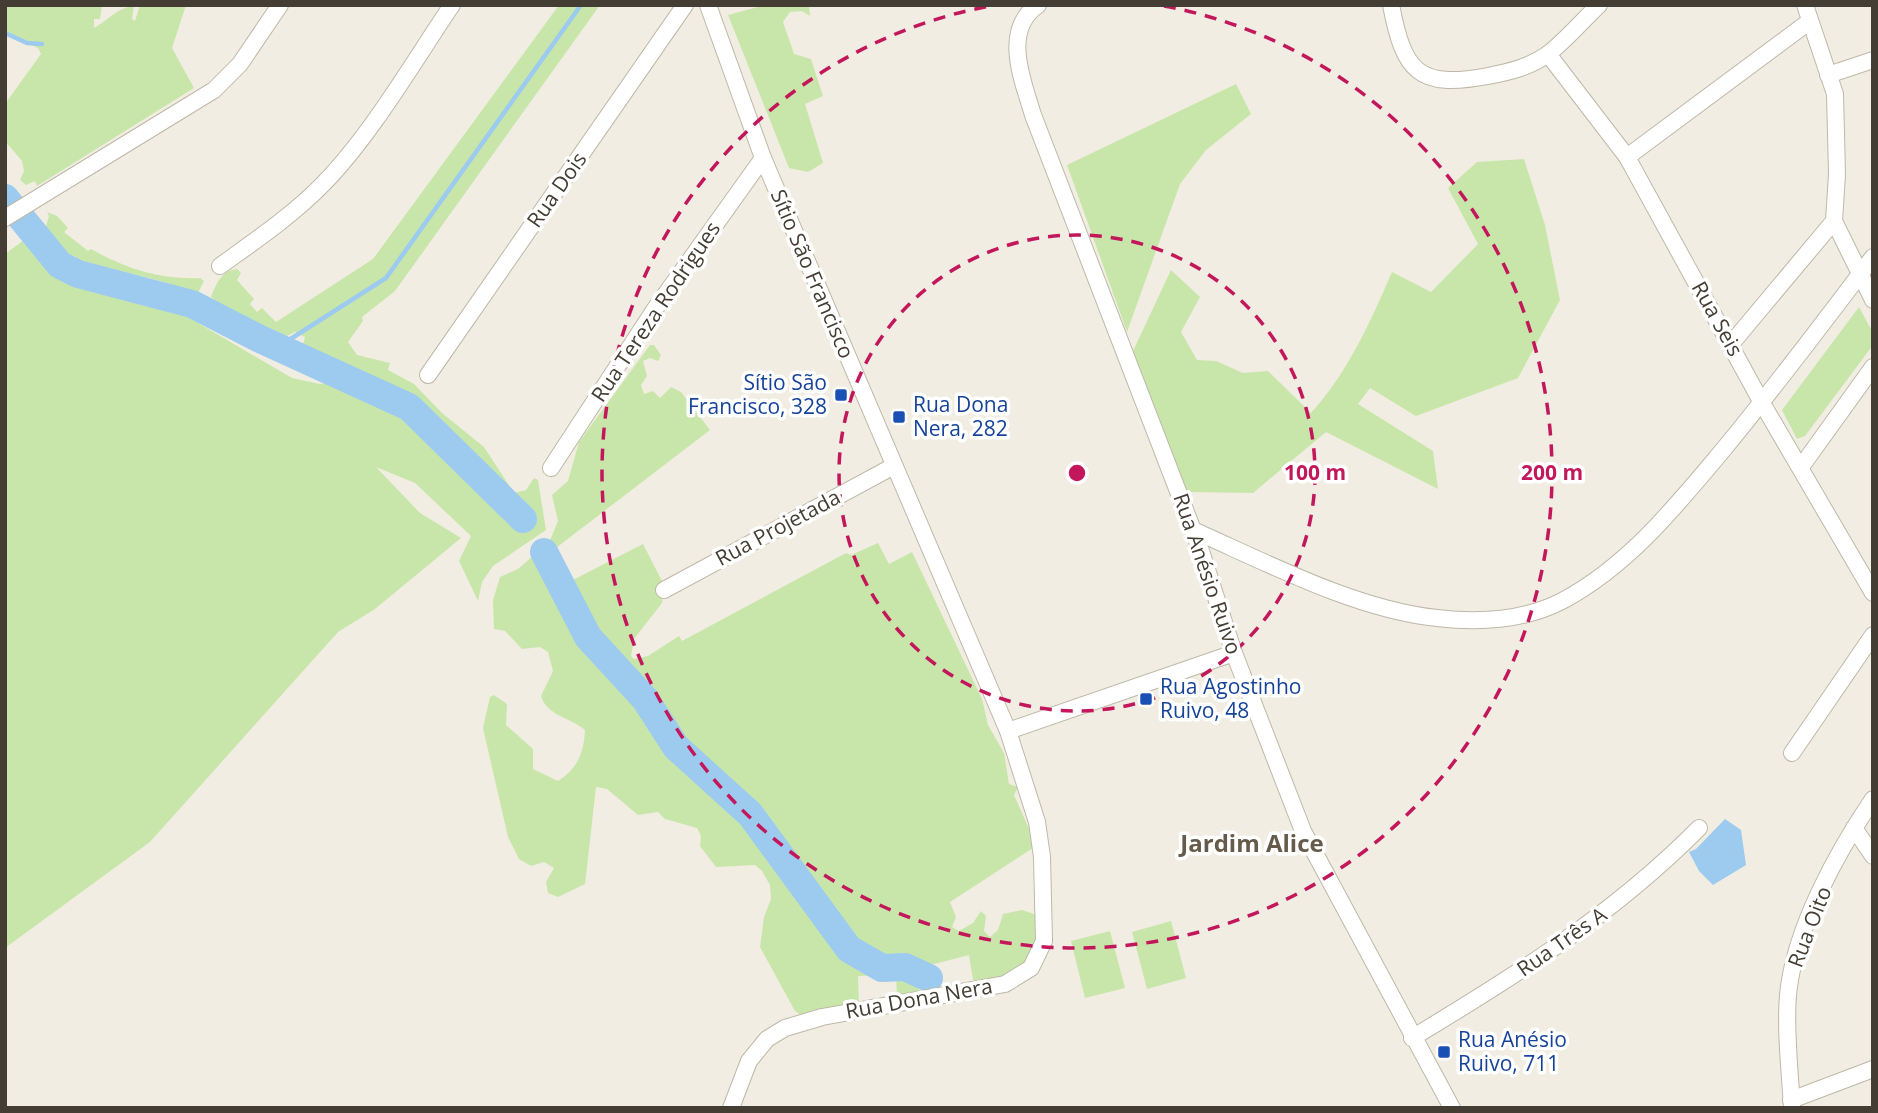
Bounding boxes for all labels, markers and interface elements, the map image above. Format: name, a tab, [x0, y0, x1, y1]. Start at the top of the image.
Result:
street label: Rua Dois	[520, 146, 592, 233]
street label: Sítio São Francisco	[765, 185, 861, 362]
street label: Rua Tereza Rodrigues	[584, 216, 726, 407]
street label: Rua Seis	[1686, 276, 1750, 361]
place label: Sítio São Francisco, 328	[688, 368, 827, 420]
marker: Sítio São Francisco, 328	[833, 387, 849, 403]
place label: Rua Dona Nera, 282	[913, 390, 1008, 442]
marker: Rua Dona Nera, 282	[891, 409, 907, 425]
text: 100 m	[1284, 458, 1346, 486]
text: 200 m	[1521, 458, 1583, 486]
centre of rings	[1065, 461, 1089, 485]
street label: Rua Projetada	[710, 482, 845, 572]
street label: Rua Anésio Ruivo	[1167, 489, 1249, 658]
place label: Rua Agostinho Ruivo, 48	[1160, 672, 1301, 724]
marker: Rua Agostinho Ruivo, 48	[1138, 691, 1154, 707]
district label: Jardim Alice	[1178, 826, 1324, 859]
street label: Rua Oito	[1781, 882, 1837, 971]
street label: Rua Três A	[1511, 900, 1612, 982]
street label: Rua Dona Nera	[843, 971, 994, 1025]
place label: Rua Anésio Ruivo, 711	[1458, 1025, 1567, 1077]
marker: Rua Anésio Ruivo, 711	[1436, 1044, 1452, 1060]

